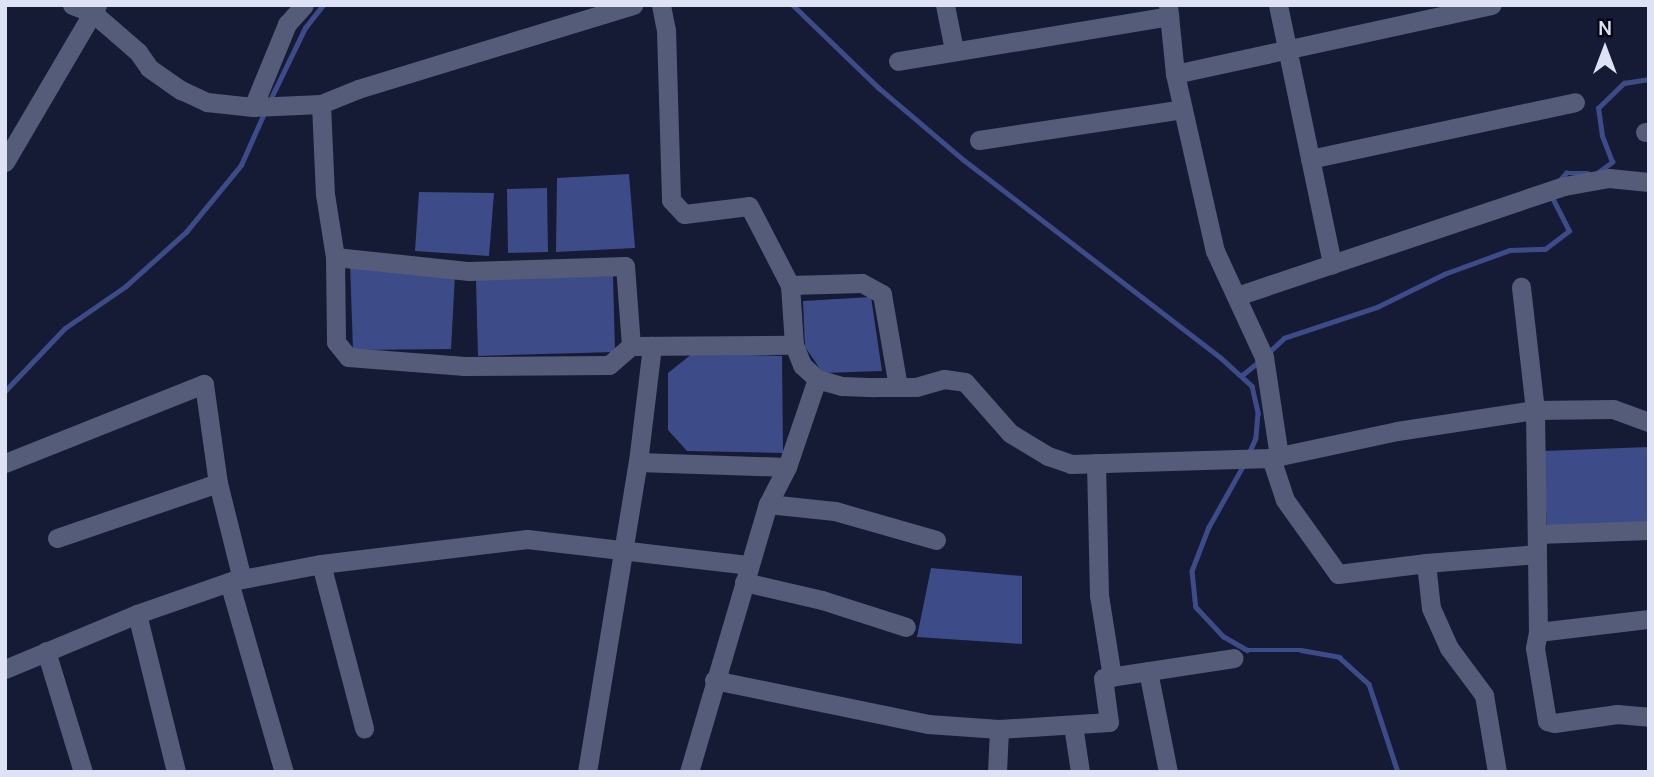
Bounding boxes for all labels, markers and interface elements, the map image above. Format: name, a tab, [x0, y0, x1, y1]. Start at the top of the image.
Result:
north arrow	[1570, 14, 1640, 84]
text: N	[1598, 15, 1612, 41]

